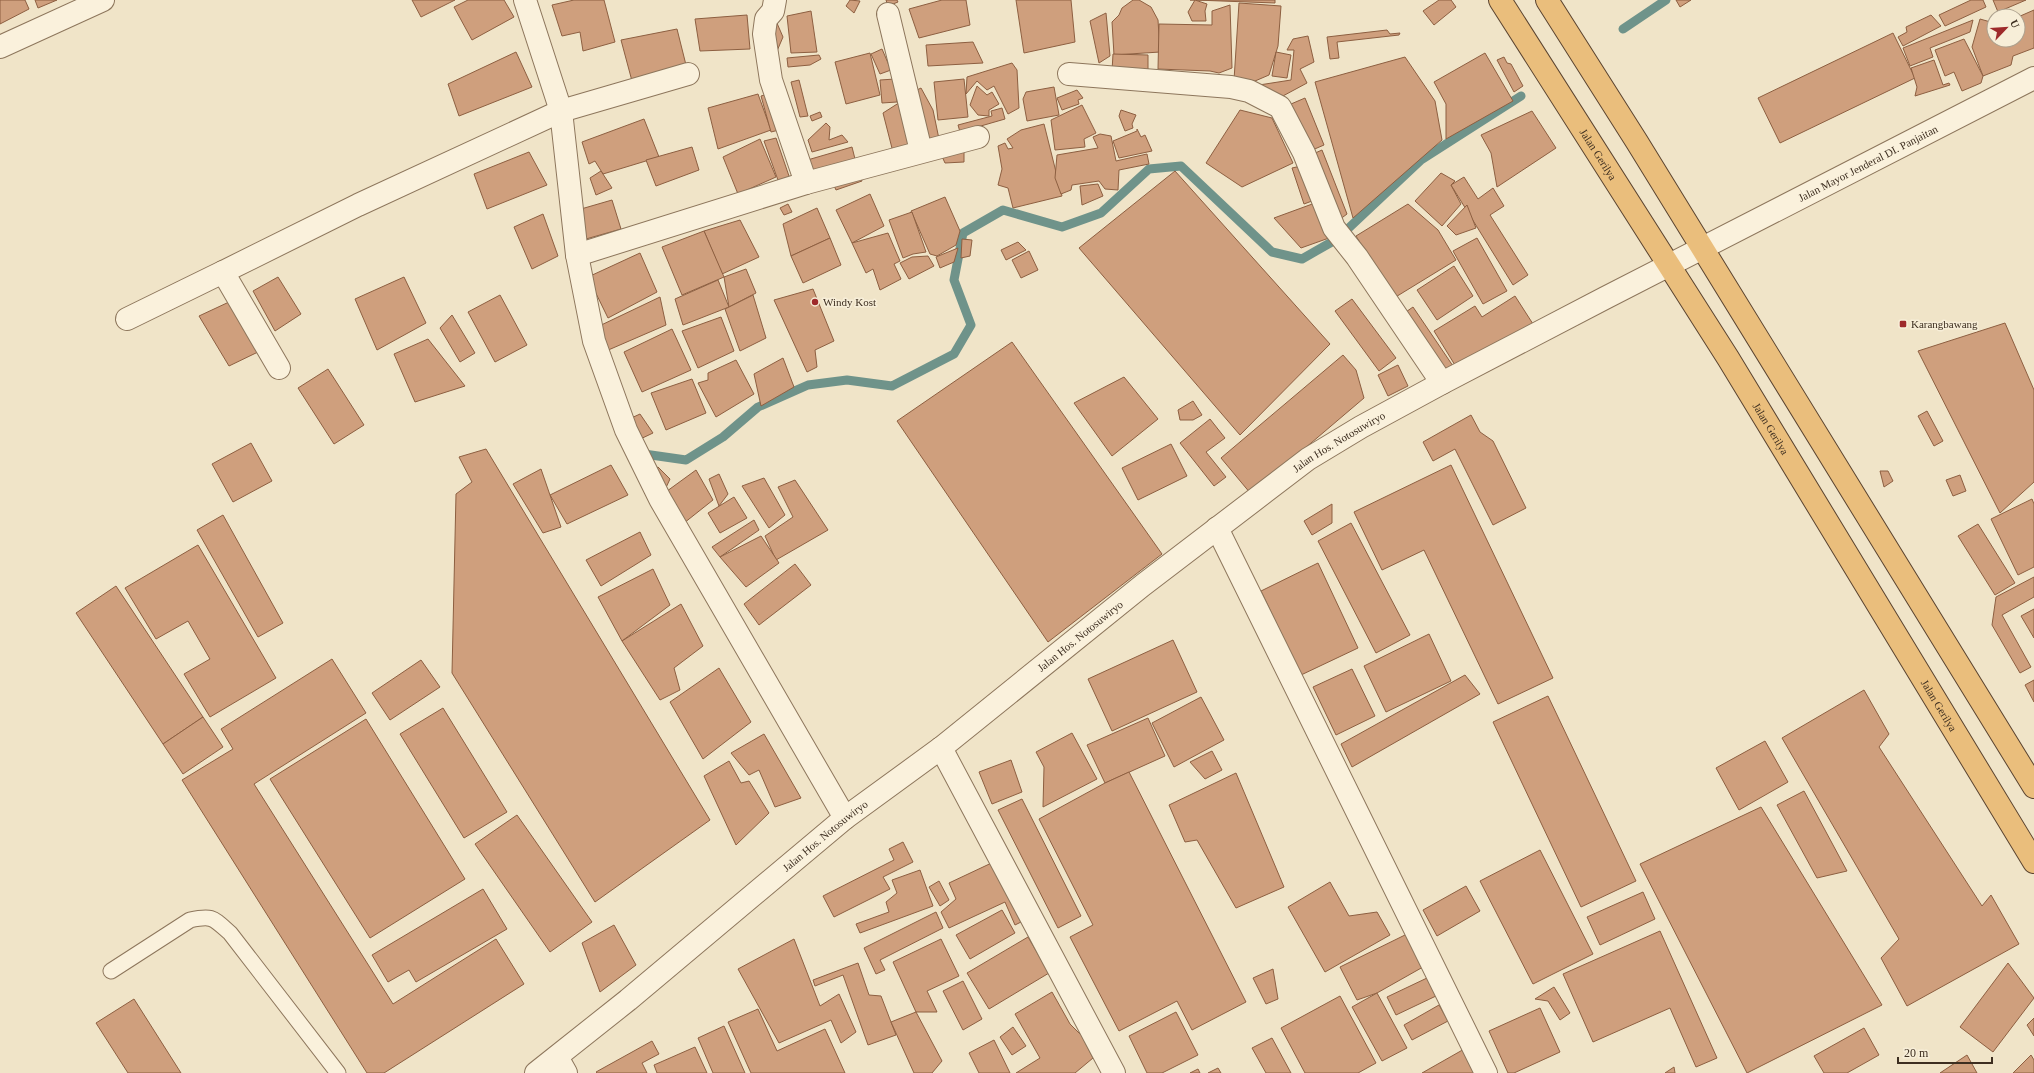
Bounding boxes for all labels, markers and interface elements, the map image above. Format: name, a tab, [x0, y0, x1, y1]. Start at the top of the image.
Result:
north arrow	[1986, 8, 2026, 48]
text: U	[2008, 18, 2022, 30]
street label: Jalan Mayor Jenderal DI. Panjaitan	[1796, 122, 1940, 204]
street label: Jalan Gerilya	[1578, 126, 1619, 182]
place label: Windy Kost	[823, 296, 876, 308]
marker: Windy Kost	[810, 297, 820, 307]
place label: Karangbawang	[1911, 318, 1978, 330]
marker: Karangbawang	[1898, 319, 1908, 329]
street label: Jalan Gerilya	[1751, 400, 1791, 457]
street label: Jalan Hos. Notosuwiryo	[1290, 409, 1388, 475]
street label: Jalan Hos. Notosuwiryo	[1035, 598, 1125, 674]
street label: Jalan Gerilya	[1919, 677, 1959, 734]
street label: Jalan Hos. Notosuwiryo	[780, 797, 870, 874]
scale bar	[1898, 1039, 1992, 1065]
text: 20 m	[1904, 1046, 1929, 1060]

